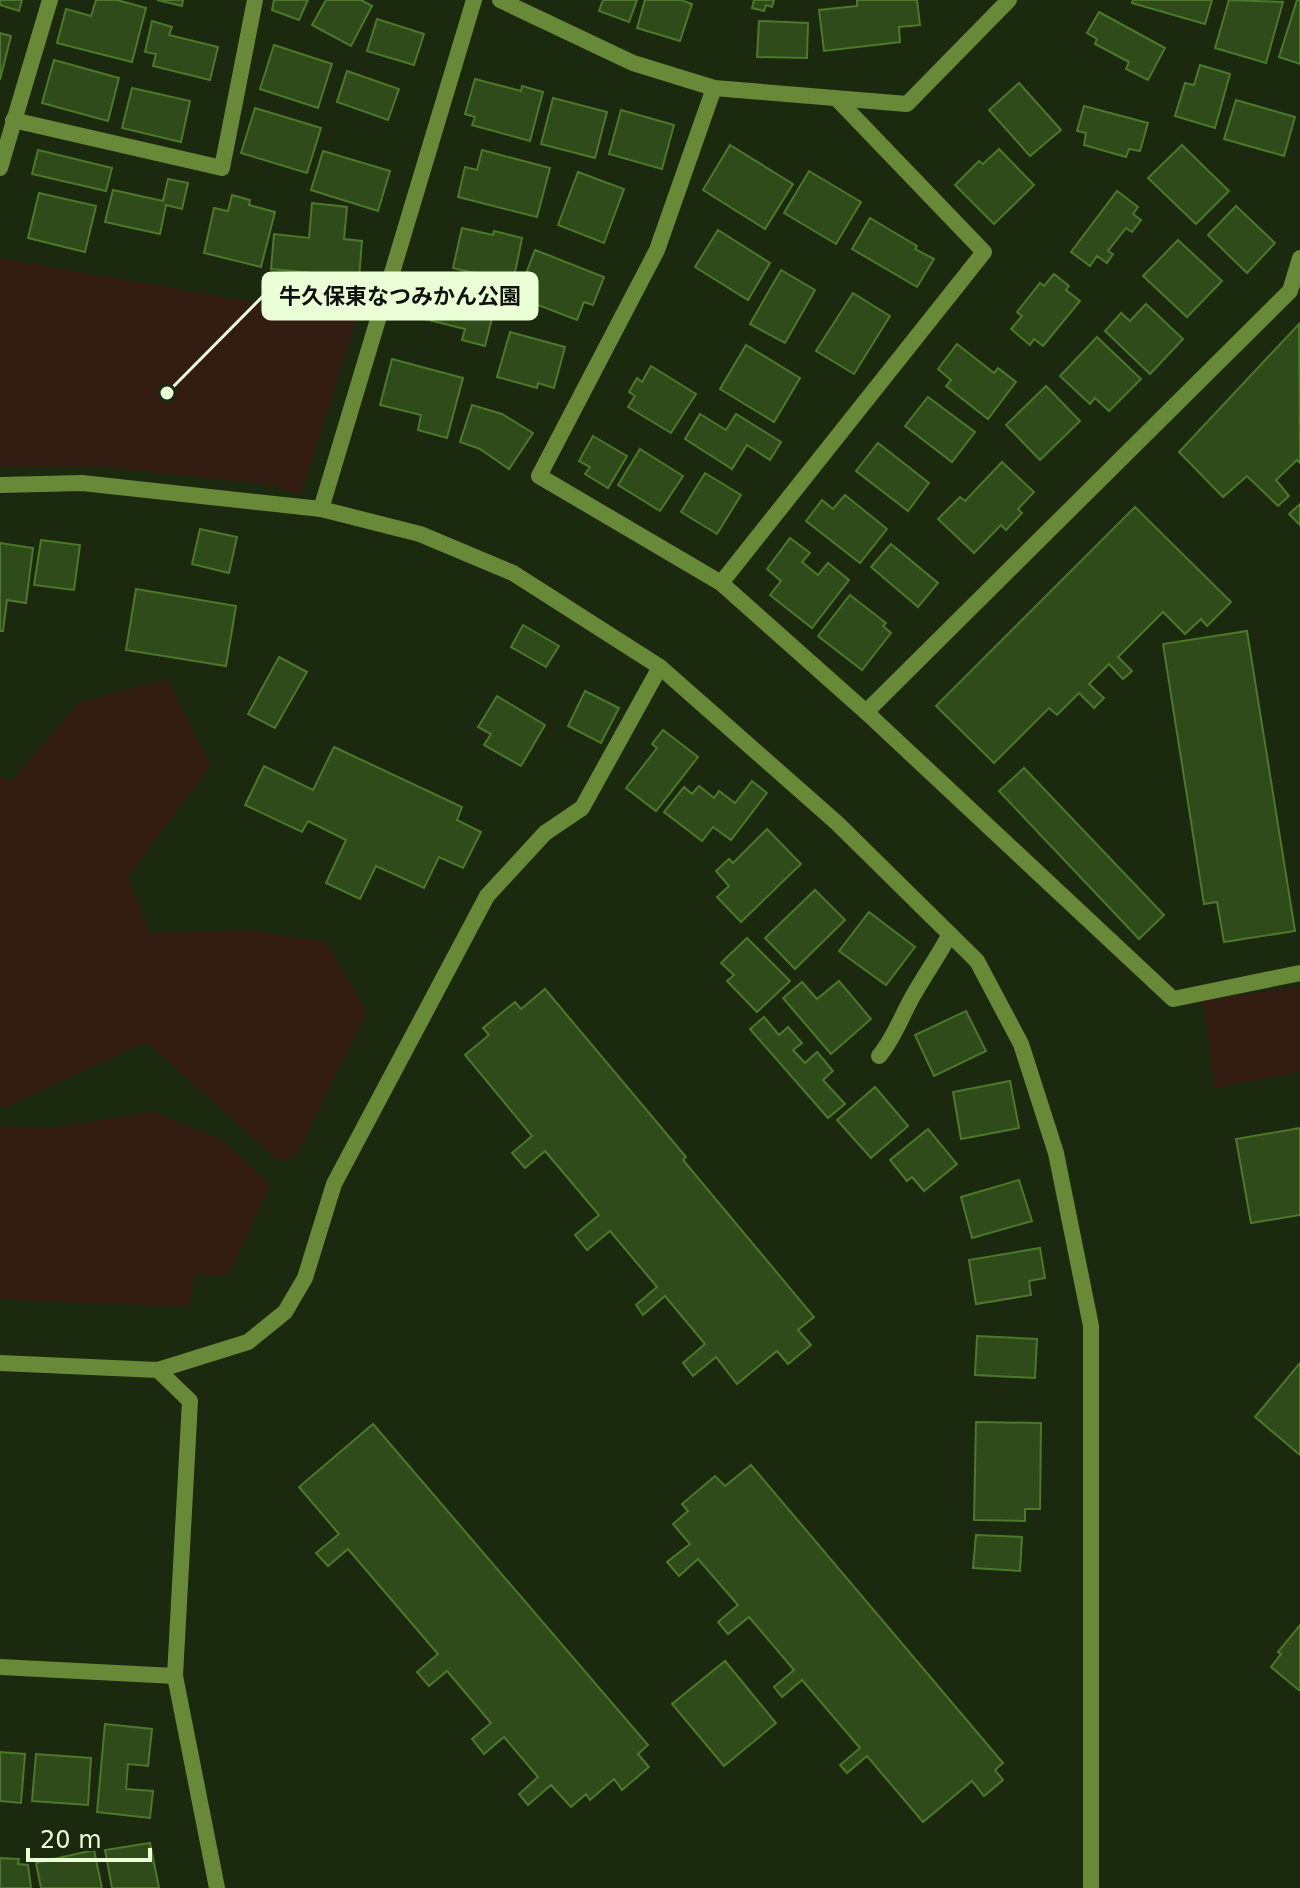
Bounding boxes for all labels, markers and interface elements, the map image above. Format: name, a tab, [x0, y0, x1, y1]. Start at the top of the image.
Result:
callout: 牛久保東なつみかん公園	[263, 273, 537, 319]
text: 牛久保東なつみかん公園	[279, 284, 521, 309]
scale bar	[28, 1812, 150, 1862]
text: 20 m	[40, 1826, 102, 1854]

